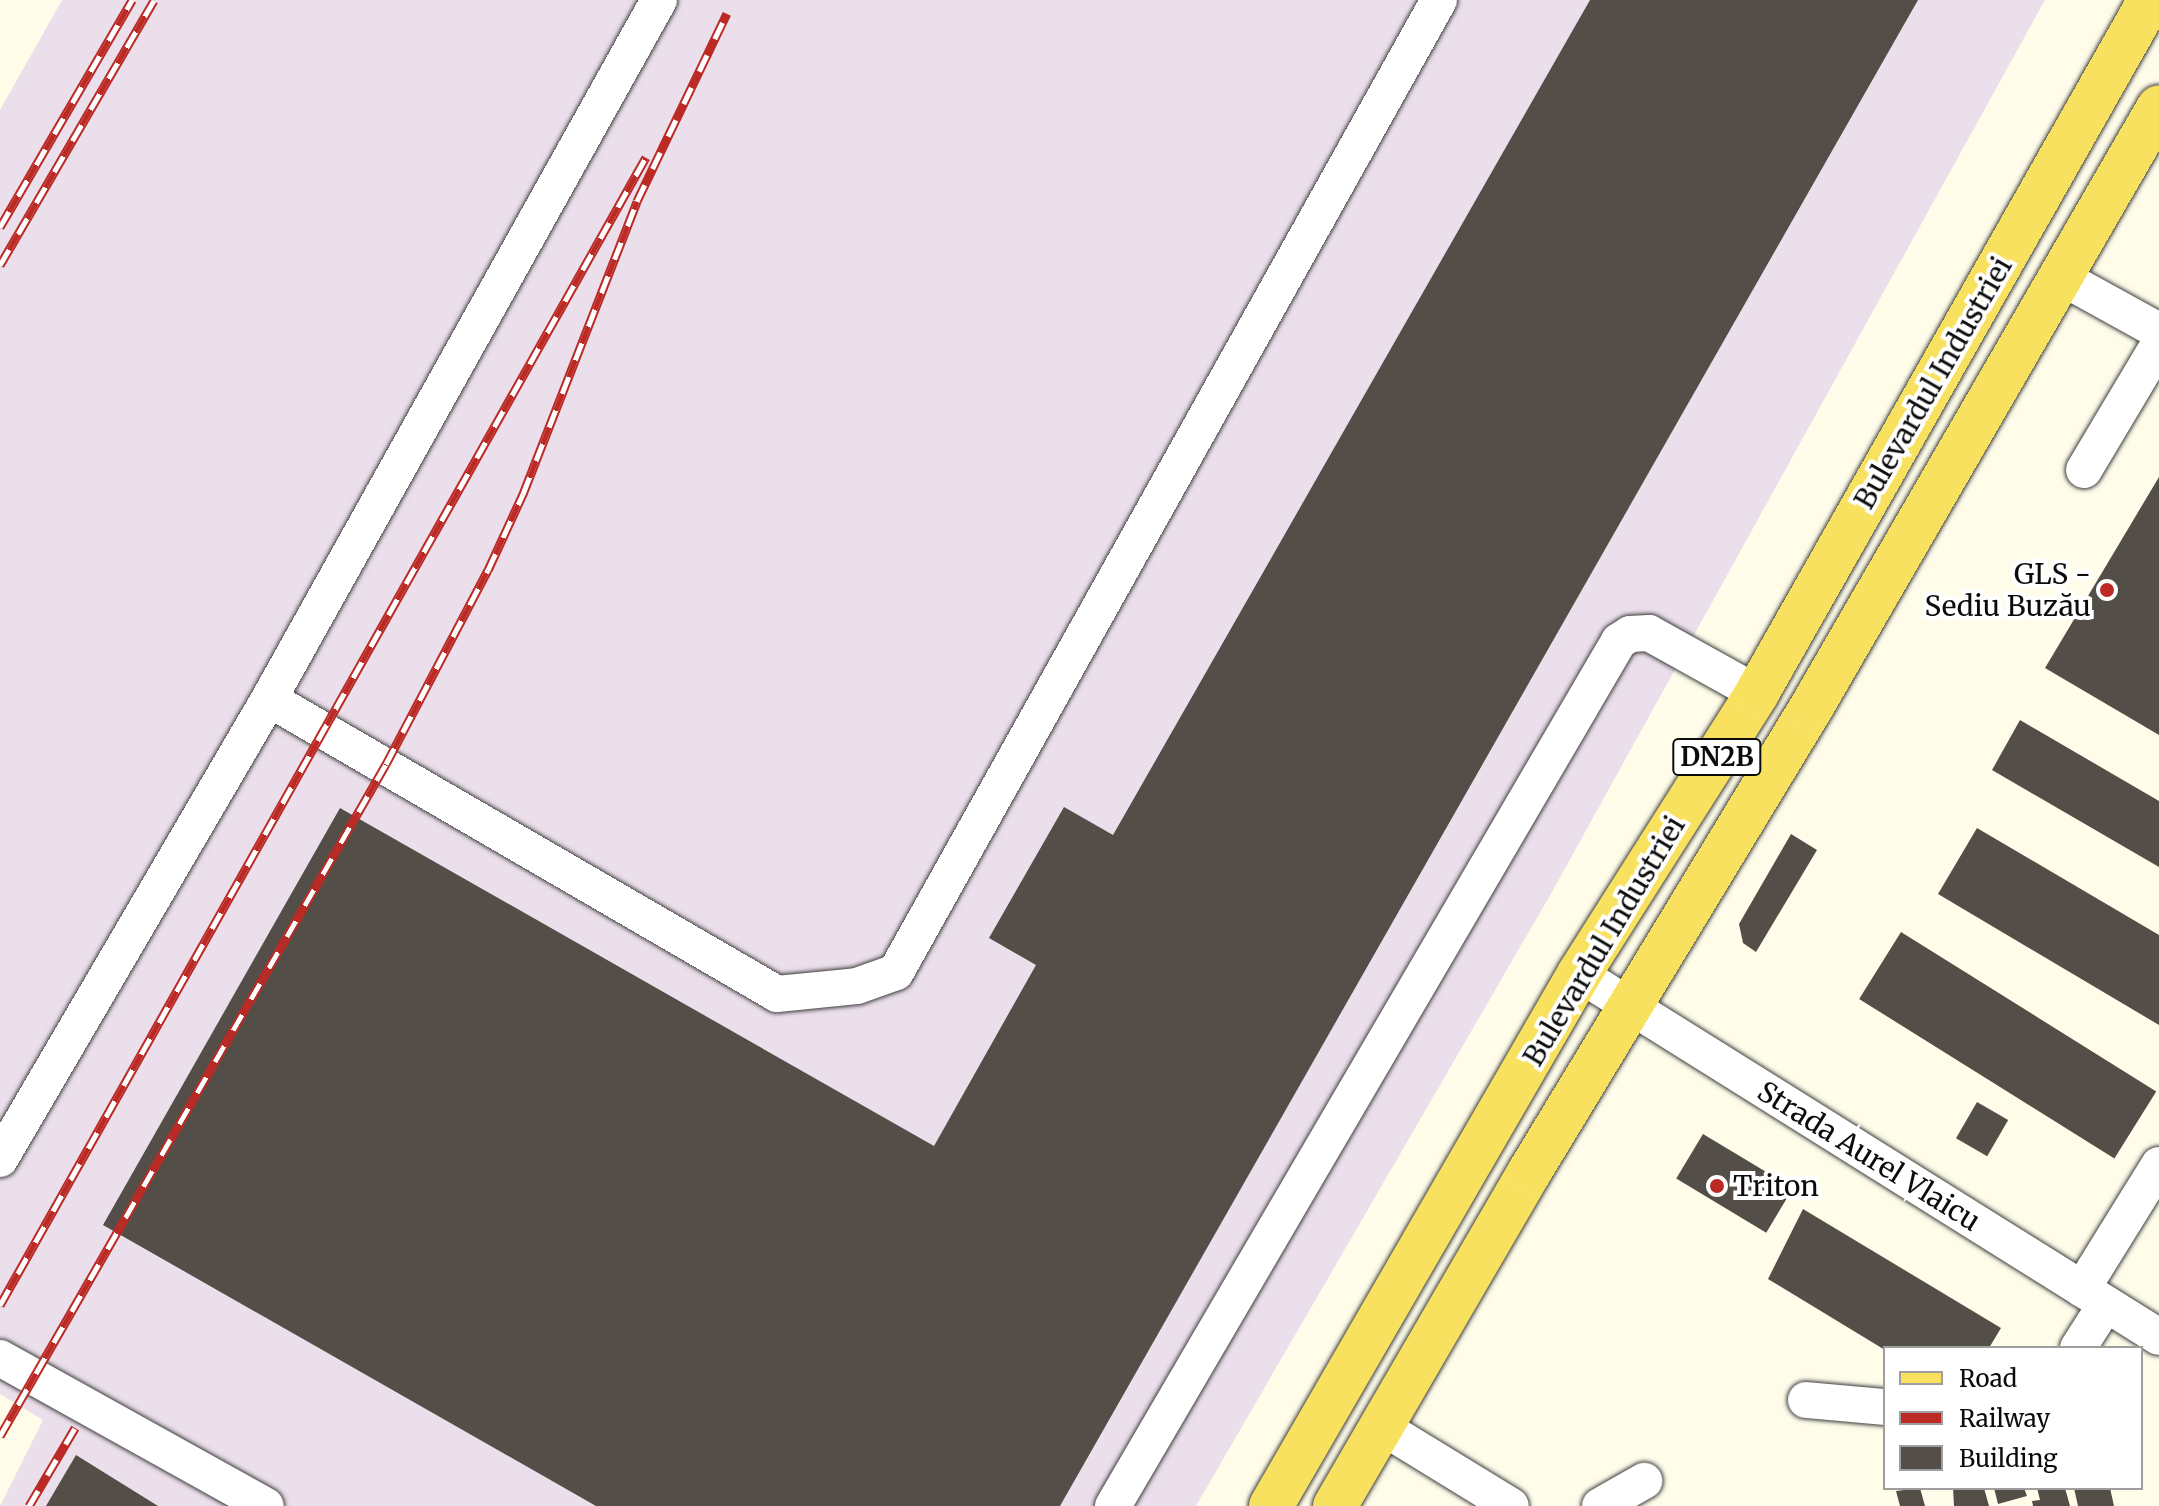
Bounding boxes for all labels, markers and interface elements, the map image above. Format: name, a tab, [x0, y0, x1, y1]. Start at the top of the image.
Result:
street label: Bulevardul Industriei	[1847, 251, 2019, 515]
place label: GLS - Sediu Buzău	[1925, 557, 2091, 623]
marker: GLS - Sediu Buzău	[2098, 581, 2116, 599]
road number: DN2B	[1671, 735, 1763, 779]
street label: Bulevardul Industriei	[1516, 810, 1692, 1072]
street label: Strada Aurel Vlaicu	[1752, 1074, 1986, 1238]
place label: Triton	[1733, 1169, 1819, 1203]
marker: Triton	[1708, 1177, 1726, 1195]
legend	[1883, 1346, 2143, 1490]
text: Road	[1959, 1363, 2017, 1394]
text: Railway	[1959, 1403, 2050, 1434]
text: Building	[1959, 1443, 2058, 1474]

